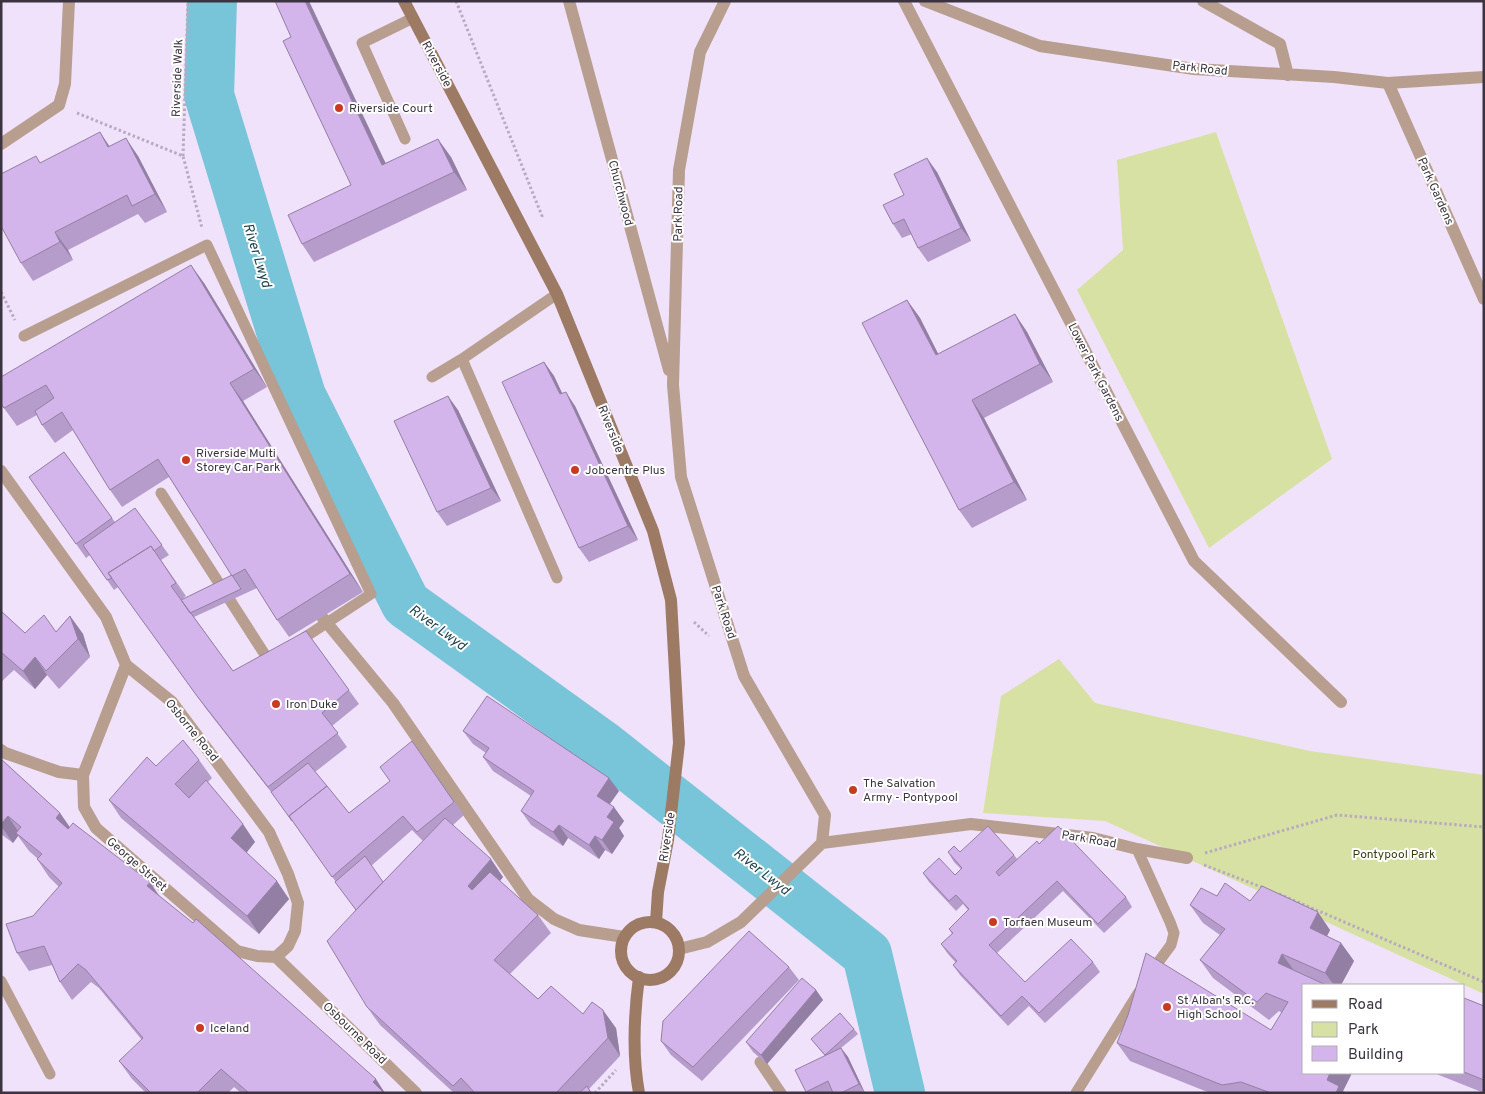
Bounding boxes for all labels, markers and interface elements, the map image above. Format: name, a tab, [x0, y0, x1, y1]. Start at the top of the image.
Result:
street label: Riverside Walk	[169, 39, 187, 117]
street label: Riverside	[417, 39, 455, 90]
street label: Park Road	[1172, 58, 1228, 80]
place label: Riverside Court	[349, 101, 433, 117]
marker: Riverside Court	[333, 102, 345, 114]
street label: Park Gardens	[1413, 155, 1457, 228]
street label: Churchwood	[604, 159, 636, 228]
street label: Park Road	[671, 186, 687, 242]
water label: River Lwyd	[239, 221, 275, 291]
street label: Lower Park Gardens	[1063, 321, 1127, 424]
street label: Riverside	[593, 403, 627, 456]
place label: Riverside Multi Storey Car Park	[196, 446, 280, 476]
marker: Riverside Multi Storey Car Park	[180, 454, 192, 466]
place label: Jobcentre Plus	[585, 463, 665, 479]
marker: Jobcentre Plus	[569, 464, 581, 476]
street label: Park Road	[707, 584, 739, 641]
water label: River Lwyd	[405, 602, 470, 655]
street label: Osborne Road	[161, 696, 221, 765]
place label: Iron Duke	[286, 697, 337, 713]
marker: Iron Duke	[270, 698, 282, 710]
place label: The Salvation Army - Pontypool	[863, 776, 958, 806]
marker: The Salvation Army - Pontypool	[847, 784, 859, 796]
street label: Riverside	[656, 811, 680, 863]
street label: Park Road	[1060, 827, 1117, 853]
street label: George Street	[103, 834, 170, 895]
water label: River Lwyd	[730, 845, 794, 900]
park label: Pontypool Park	[1353, 847, 1435, 863]
place label: Torfaen Museum	[1003, 915, 1092, 931]
marker: Torfaen Museum	[987, 916, 999, 928]
legend	[1302, 984, 1465, 1074]
place label: St Alban's R.C. High School	[1177, 993, 1254, 1023]
text: Road	[1348, 996, 1383, 1015]
street label: Osbourne Road	[319, 999, 390, 1068]
marker: St Alban's R.C. High School	[1161, 1001, 1173, 1013]
place label: Iceland	[210, 1021, 249, 1037]
text: Park	[1348, 1021, 1379, 1040]
marker: Iceland	[194, 1022, 206, 1034]
text: Building	[1348, 1046, 1403, 1065]

